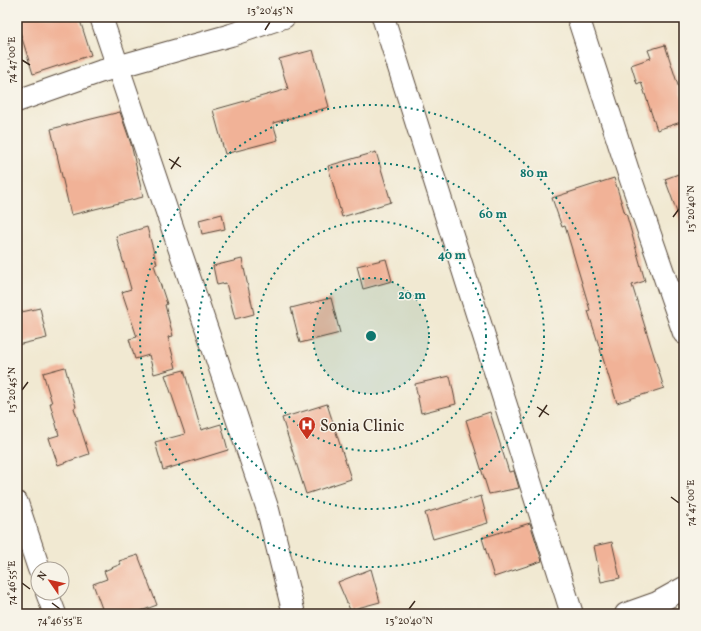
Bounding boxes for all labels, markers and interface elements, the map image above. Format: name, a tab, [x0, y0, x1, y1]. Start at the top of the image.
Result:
text: 13°20'45"N	[247, 4, 294, 18]
text: 74°47'00"E	[5, 37, 19, 83]
text: 80 m	[520, 166, 548, 182]
text: 13°20'40"N	[684, 185, 698, 233]
text: 60 m	[479, 207, 507, 223]
text: 40 m	[438, 248, 467, 264]
text: 20 m	[398, 288, 426, 304]
centre of rings	[364, 329, 378, 343]
text: 13°20'45"N	[5, 366, 19, 413]
hospital icon: Sonia Clinic	[297, 415, 317, 440]
place label: Sonia Clinic	[320, 416, 404, 438]
text: 74°47'00"E	[684, 480, 698, 526]
text: 74°46'55"E	[5, 561, 19, 605]
north arrow	[30, 561, 70, 601]
text: N	[34, 569, 51, 584]
text: 74°46'55"E	[38, 614, 82, 628]
text: 13°20'40"N	[385, 614, 433, 628]

